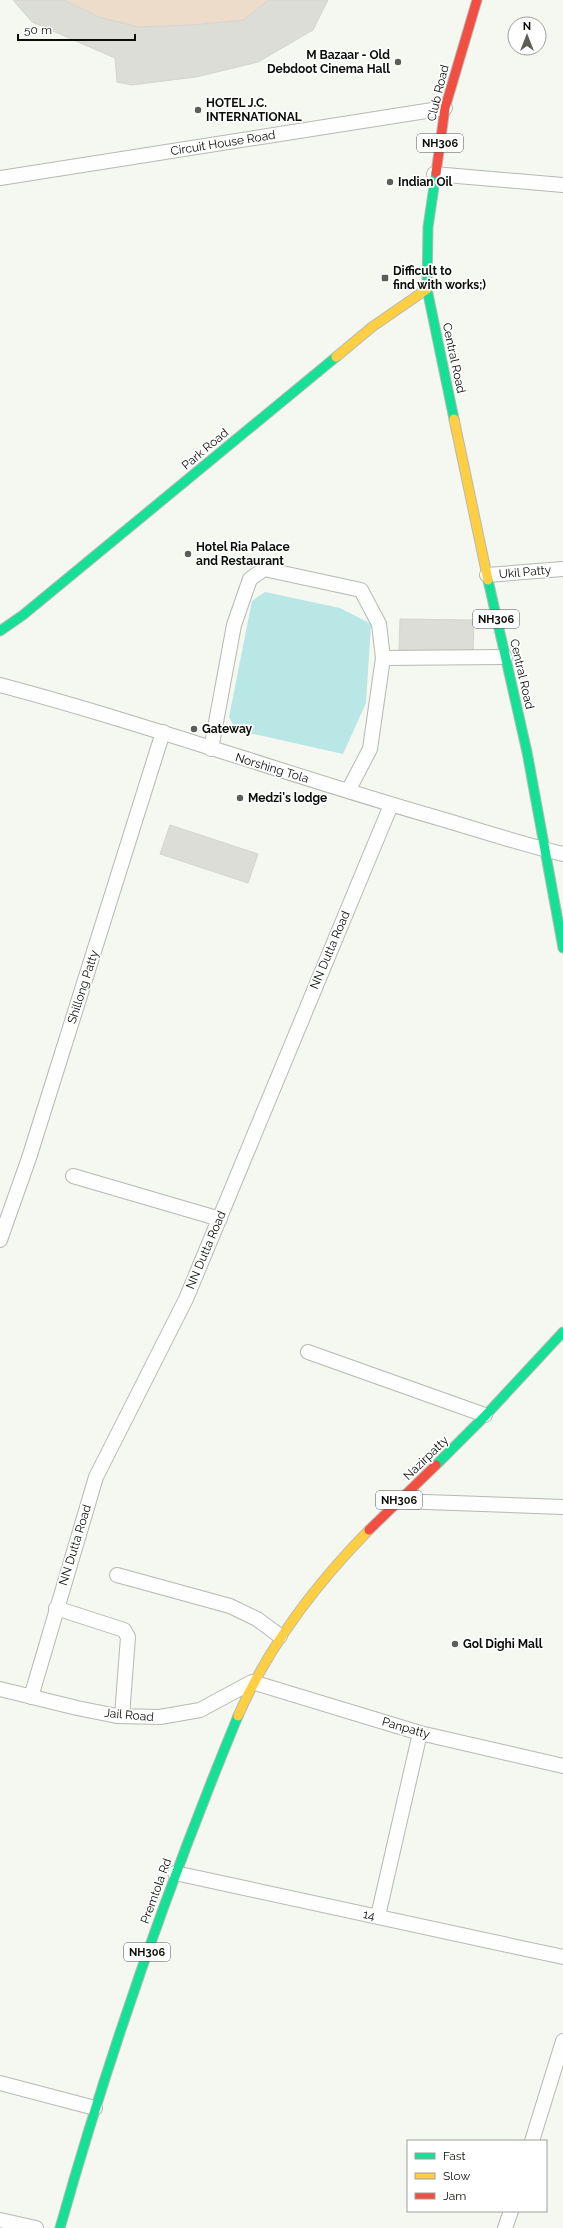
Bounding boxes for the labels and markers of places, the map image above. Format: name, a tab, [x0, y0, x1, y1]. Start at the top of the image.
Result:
place label: M Bazaar - Old Debdoot Cinema Hall	[267, 48, 390, 76]
marker: M Bazaar - Old Debdoot Cinema Hall	[393, 57, 403, 67]
place label: HOTEL J.C. INTERNATIONAL	[206, 96, 302, 124]
marker: HOTEL J.C. INTERNATIONAL	[193, 105, 203, 115]
place label: Indian Oil	[398, 175, 453, 189]
marker: Indian Oil	[385, 177, 395, 187]
place label: Difficult to find with works;)	[393, 264, 486, 292]
marker: Difficult to find with works;)	[380, 273, 390, 283]
place label: Hotel Ria Palace and Restaurant	[196, 540, 290, 568]
marker: Hotel Ria Palace and Restaurant	[183, 549, 193, 559]
place label: Gateway	[202, 722, 253, 736]
marker: Gateway	[189, 724, 199, 734]
place label: Medzi's lodge	[248, 791, 327, 805]
marker: Medzi's lodge	[235, 793, 245, 803]
place label: Gol Dighi Mall	[463, 1637, 543, 1651]
marker: Gol Dighi Mall	[450, 1639, 460, 1649]

